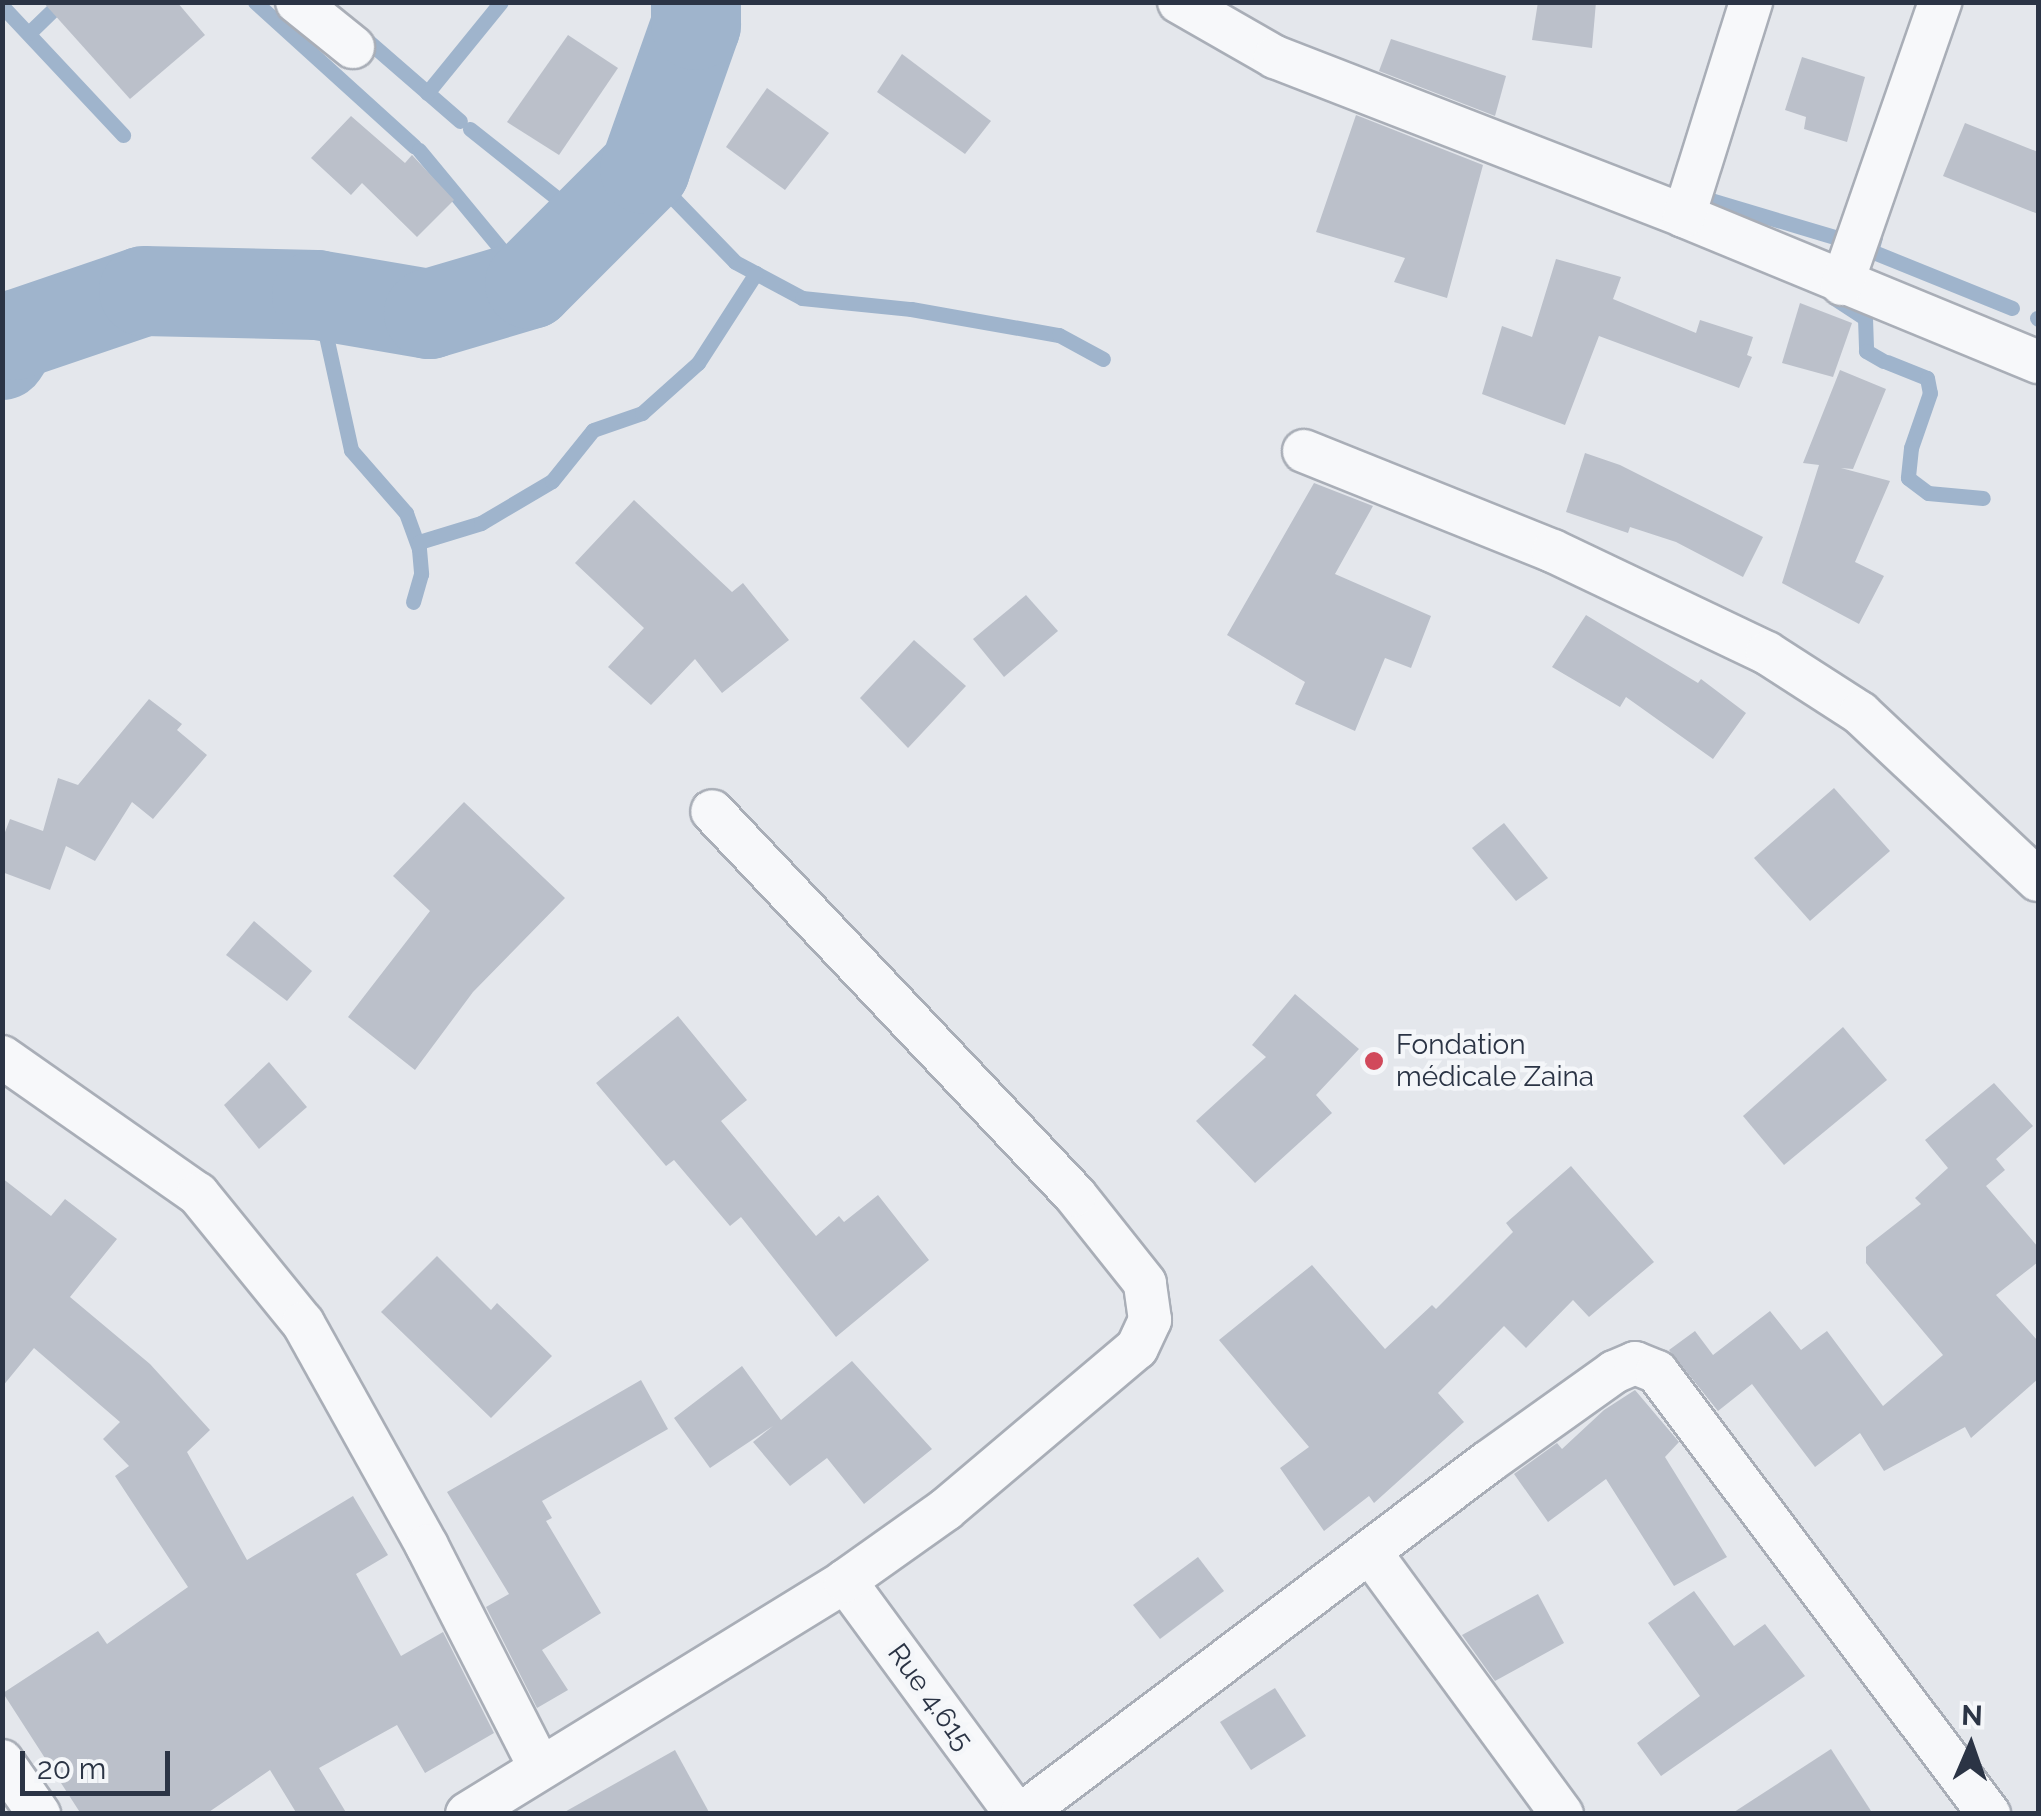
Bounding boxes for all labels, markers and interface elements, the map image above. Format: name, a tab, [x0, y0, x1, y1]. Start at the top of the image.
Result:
place label: Fondation médicale Zaina	[1396, 1028, 1594, 1094]
marker: Fondation médicale Zaina	[1361, 1048, 1387, 1074]
street label: Rue 4.615	[880, 1637, 980, 1757]
north arrow	[1921, 1696, 2021, 1796]
text: N	[1961, 1699, 1983, 1732]
scale bar	[25, 1731, 175, 1793]
text: 20 m	[37, 1751, 106, 1786]

